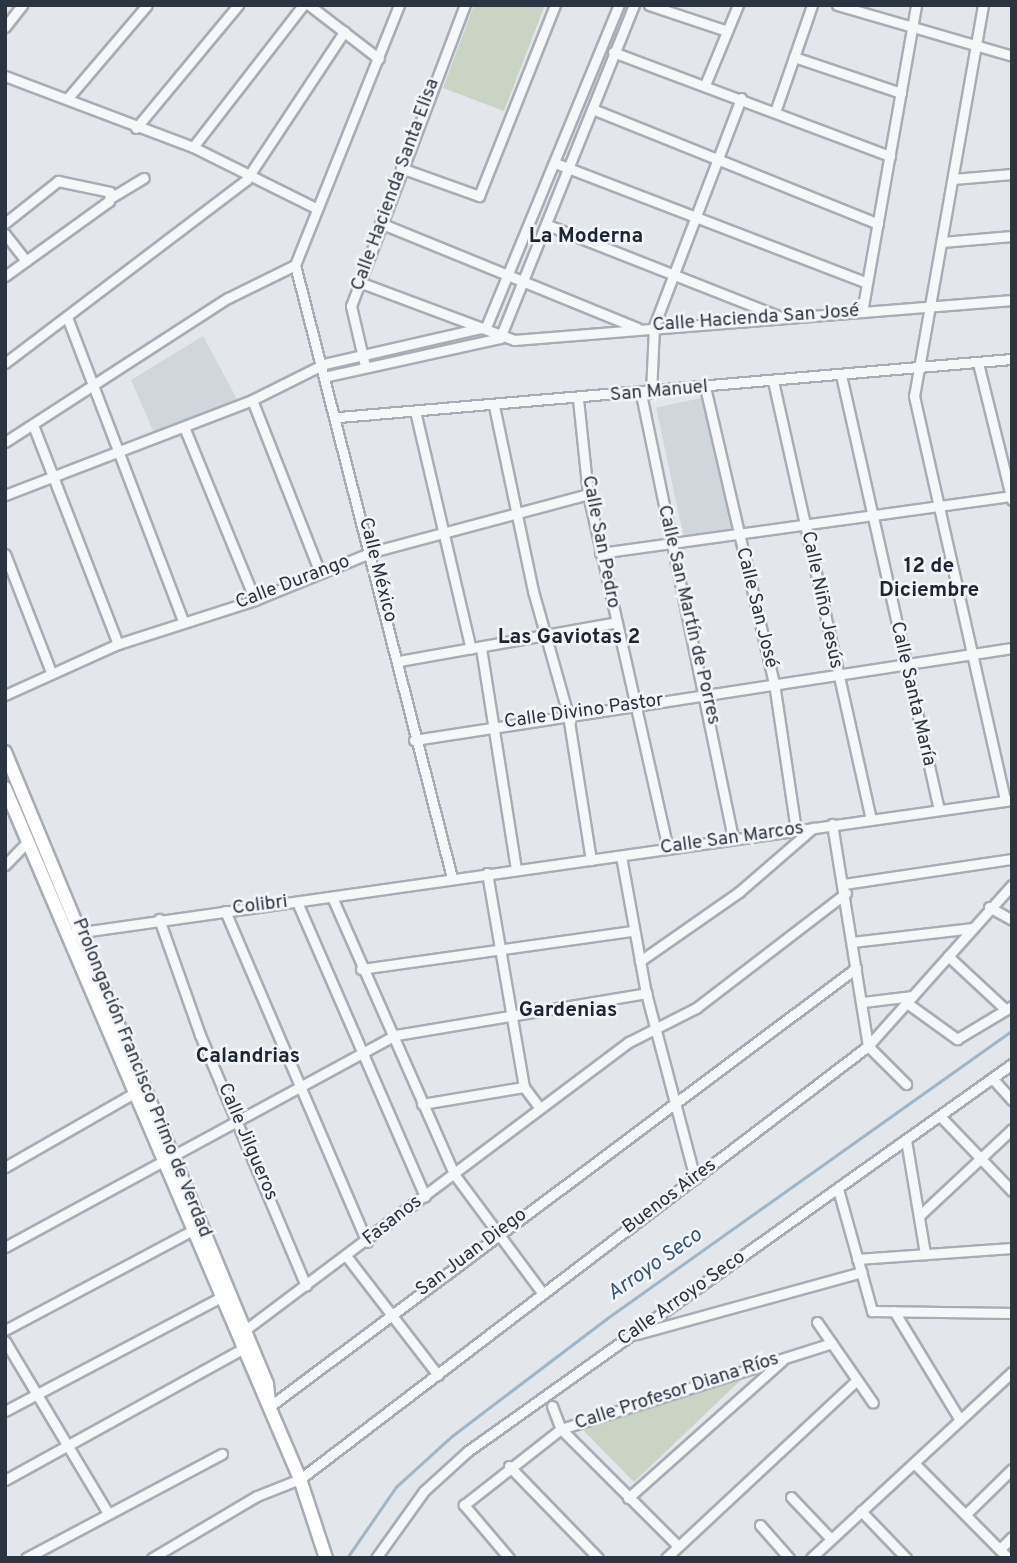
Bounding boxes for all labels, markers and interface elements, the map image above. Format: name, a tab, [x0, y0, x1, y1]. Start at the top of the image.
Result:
street label: Calle Hacienda Santa Elisa	[347, 76, 445, 294]
district label: La Moderna	[529, 224, 643, 250]
street label: Calle Hacienda San José	[652, 300, 860, 338]
street label: San Manuel	[609, 376, 709, 408]
street label: Calle San Pedro	[576, 474, 624, 610]
street label: Calle San Martín de Porres	[652, 503, 724, 727]
street label: Calle México	[353, 515, 401, 625]
street label: Calle Niño Jesús	[795, 529, 847, 671]
street label: Calle San José	[730, 545, 782, 671]
street label: Calle Durango	[233, 551, 353, 615]
district label: 12 de Diciembre	[879, 554, 979, 604]
street label: Calle Santa María	[884, 620, 940, 768]
district label: Las Gaviotas 2	[498, 625, 640, 651]
street label: Calle Divino Pastor	[503, 690, 665, 734]
street label: Calle San Marcos	[659, 818, 805, 860]
street label: Colibri	[231, 891, 289, 921]
street label: Prolongación Francisco Primo de Verdad	[66, 915, 216, 1241]
district label: Gardenias	[519, 998, 617, 1024]
district label: Calandrias	[196, 1044, 300, 1070]
street label: Calle Jilgueros	[212, 1080, 282, 1204]
street label: Buenos Aires	[618, 1154, 722, 1240]
street label: Fasanos	[359, 1191, 427, 1251]
street label: San Juan Diego	[412, 1204, 532, 1302]
water label: Arroyo Seco	[603, 1223, 707, 1307]
street label: Calle Arroyo Seco	[613, 1246, 751, 1352]
street label: Calle Profesor Diana Ríos	[572, 1348, 782, 1436]

